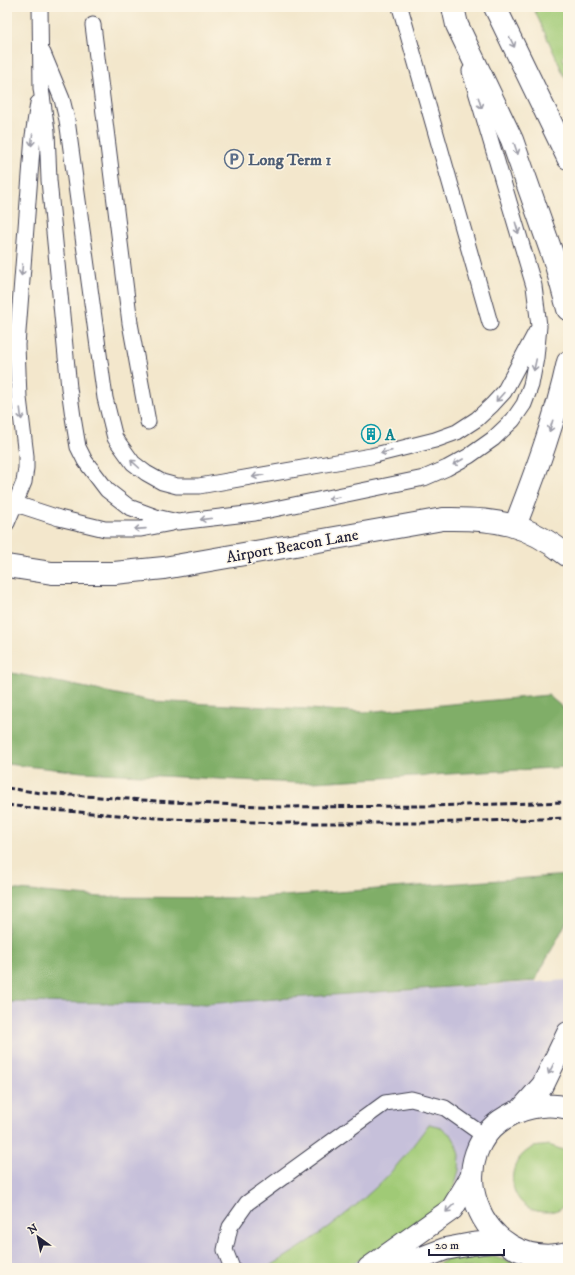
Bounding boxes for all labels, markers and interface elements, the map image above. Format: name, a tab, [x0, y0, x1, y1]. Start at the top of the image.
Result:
one-way arrow	[509, 36, 516, 48]
one-way arrow	[477, 96, 484, 109]
one-way arrow	[29, 133, 36, 146]
one-way arrow	[512, 143, 520, 155]
parking icon: Long Term 1	[223, 148, 245, 170]
place label: Long Term 1	[248, 150, 331, 170]
one-way arrow	[514, 221, 521, 234]
one-way arrow	[18, 263, 26, 276]
one-way arrow	[531, 358, 539, 371]
one-way arrow	[495, 391, 504, 402]
one-way arrow	[17, 407, 25, 420]
one-way arrow	[547, 420, 554, 433]
building icon: A	[360, 423, 382, 445]
place label: A	[384, 425, 396, 445]
one-way arrow	[380, 449, 393, 457]
one-way arrow	[130, 459, 140, 469]
one-way arrow	[452, 459, 464, 467]
one-way arrow	[252, 472, 265, 480]
one-way arrow	[328, 494, 341, 502]
one-way arrow	[200, 515, 213, 523]
street label: Airport Beacon Lane	[225, 524, 360, 567]
one-way arrow	[134, 525, 147, 532]
one-way arrow	[547, 1062, 554, 1074]
one-way arrow	[445, 1204, 455, 1213]
north arrow	[18, 1217, 58, 1257]
text: N	[25, 1221, 41, 1238]
scale bar	[429, 1231, 504, 1257]
text: 20 m	[435, 1238, 459, 1253]

